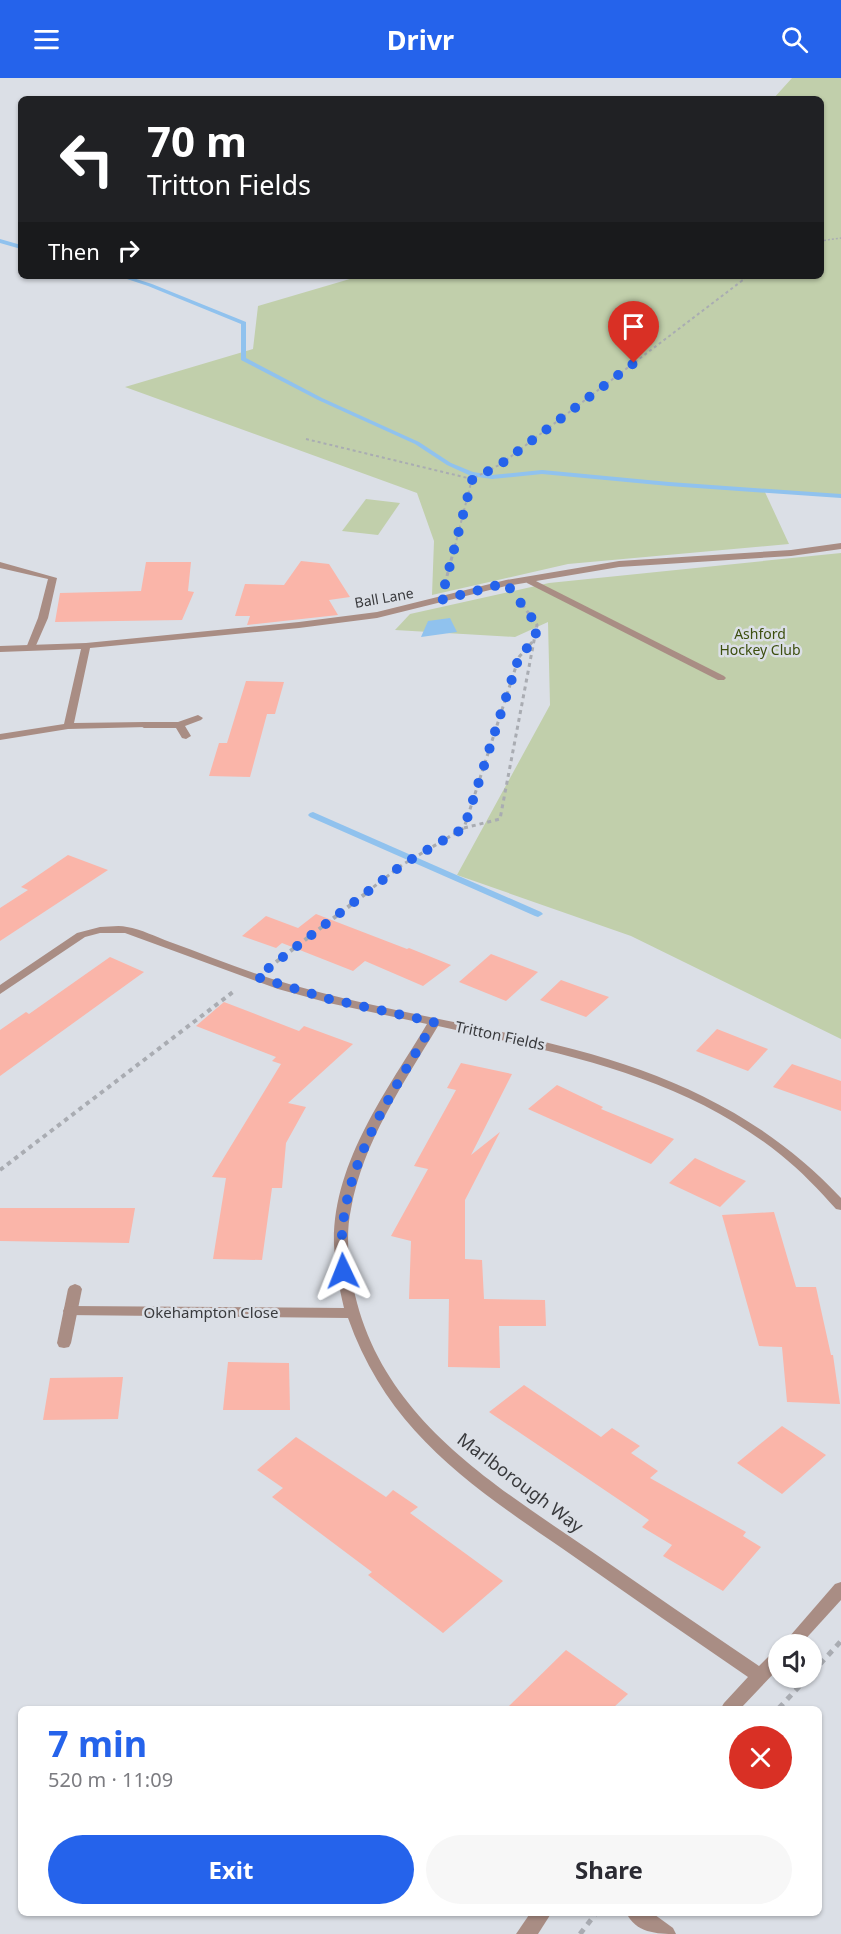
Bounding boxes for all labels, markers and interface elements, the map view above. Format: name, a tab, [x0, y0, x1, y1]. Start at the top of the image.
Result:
text: Drivr	[387, 21, 454, 58]
icon: menu	[30, 23, 63, 56]
icon: search	[778, 23, 811, 56]
text: 70 m	[147, 112, 247, 169]
icon: left	[48, 120, 126, 198]
text: Tritton Fields	[147, 166, 311, 203]
icon: right	[112, 234, 145, 267]
text: Then	[48, 236, 100, 266]
pin	[608, 301, 659, 363]
icon: arrive	[617, 310, 650, 343]
street label: Ball Lane	[353, 583, 415, 612]
park label: Ashford Hockey Club	[719, 624, 801, 659]
street label: Tritton Fields	[454, 1016, 547, 1054]
position arrow	[311, 1239, 375, 1303]
street label: Okehampton Close	[144, 1302, 278, 1322]
street label: Marlborough Way	[453, 1427, 589, 1538]
map controls	[768, 1634, 822, 1688]
button: sound	[768, 1634, 822, 1688]
text: 7 min	[48, 1719, 147, 1768]
button: close	[729, 1726, 792, 1789]
text: 520 m · 11:09	[48, 1766, 173, 1793]
button: Exit	[48, 1835, 414, 1904]
button: Share	[426, 1835, 792, 1904]

